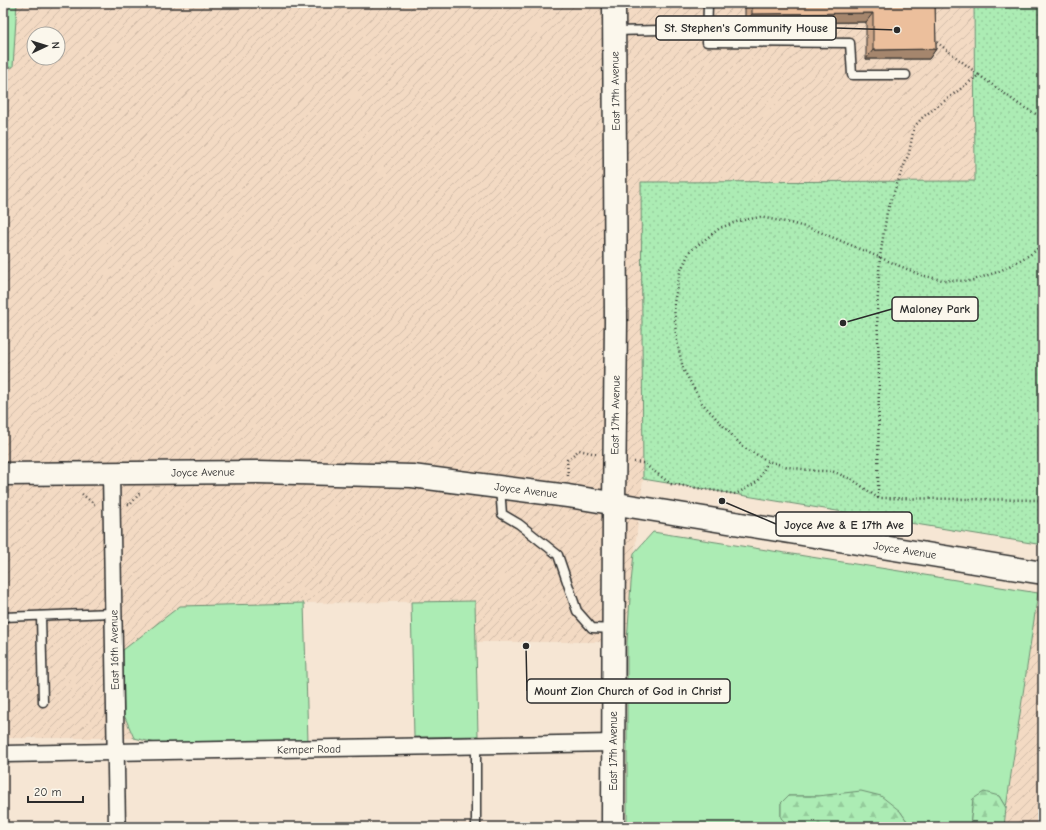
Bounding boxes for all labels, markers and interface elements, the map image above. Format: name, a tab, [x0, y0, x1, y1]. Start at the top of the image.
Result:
callout: St. Stephen's Community House	[656, 16, 836, 40]
text: St. Stephen's Community House	[664, 21, 828, 35]
north arrow	[26, 26, 66, 66]
text: N	[49, 41, 62, 49]
street label: East 17th Avenue	[608, 51, 623, 131]
callout: Maloney Park	[892, 297, 978, 321]
text: Maloney Park	[900, 302, 970, 316]
street label: East 17th Avenue	[608, 375, 623, 455]
street label: Joyce Avenue	[171, 465, 235, 480]
street label: Joyce Avenue	[494, 480, 559, 501]
callout: Joyce Ave & E 17th Ave	[776, 512, 912, 536]
text: Joyce Ave & E 17th Ave	[784, 518, 904, 532]
street label: Joyce Avenue	[873, 539, 938, 562]
street label: East 16th Avenue	[107, 609, 122, 690]
callout: Mount Zion Church of God in Christ	[527, 679, 730, 703]
text: Mount Zion Church of God in Christ	[534, 684, 723, 698]
street label: East 17th Avenue	[607, 711, 620, 791]
street label: Kemper Road	[277, 742, 341, 757]
scale bar	[28, 778, 83, 804]
text: 20 m	[34, 785, 62, 799]

